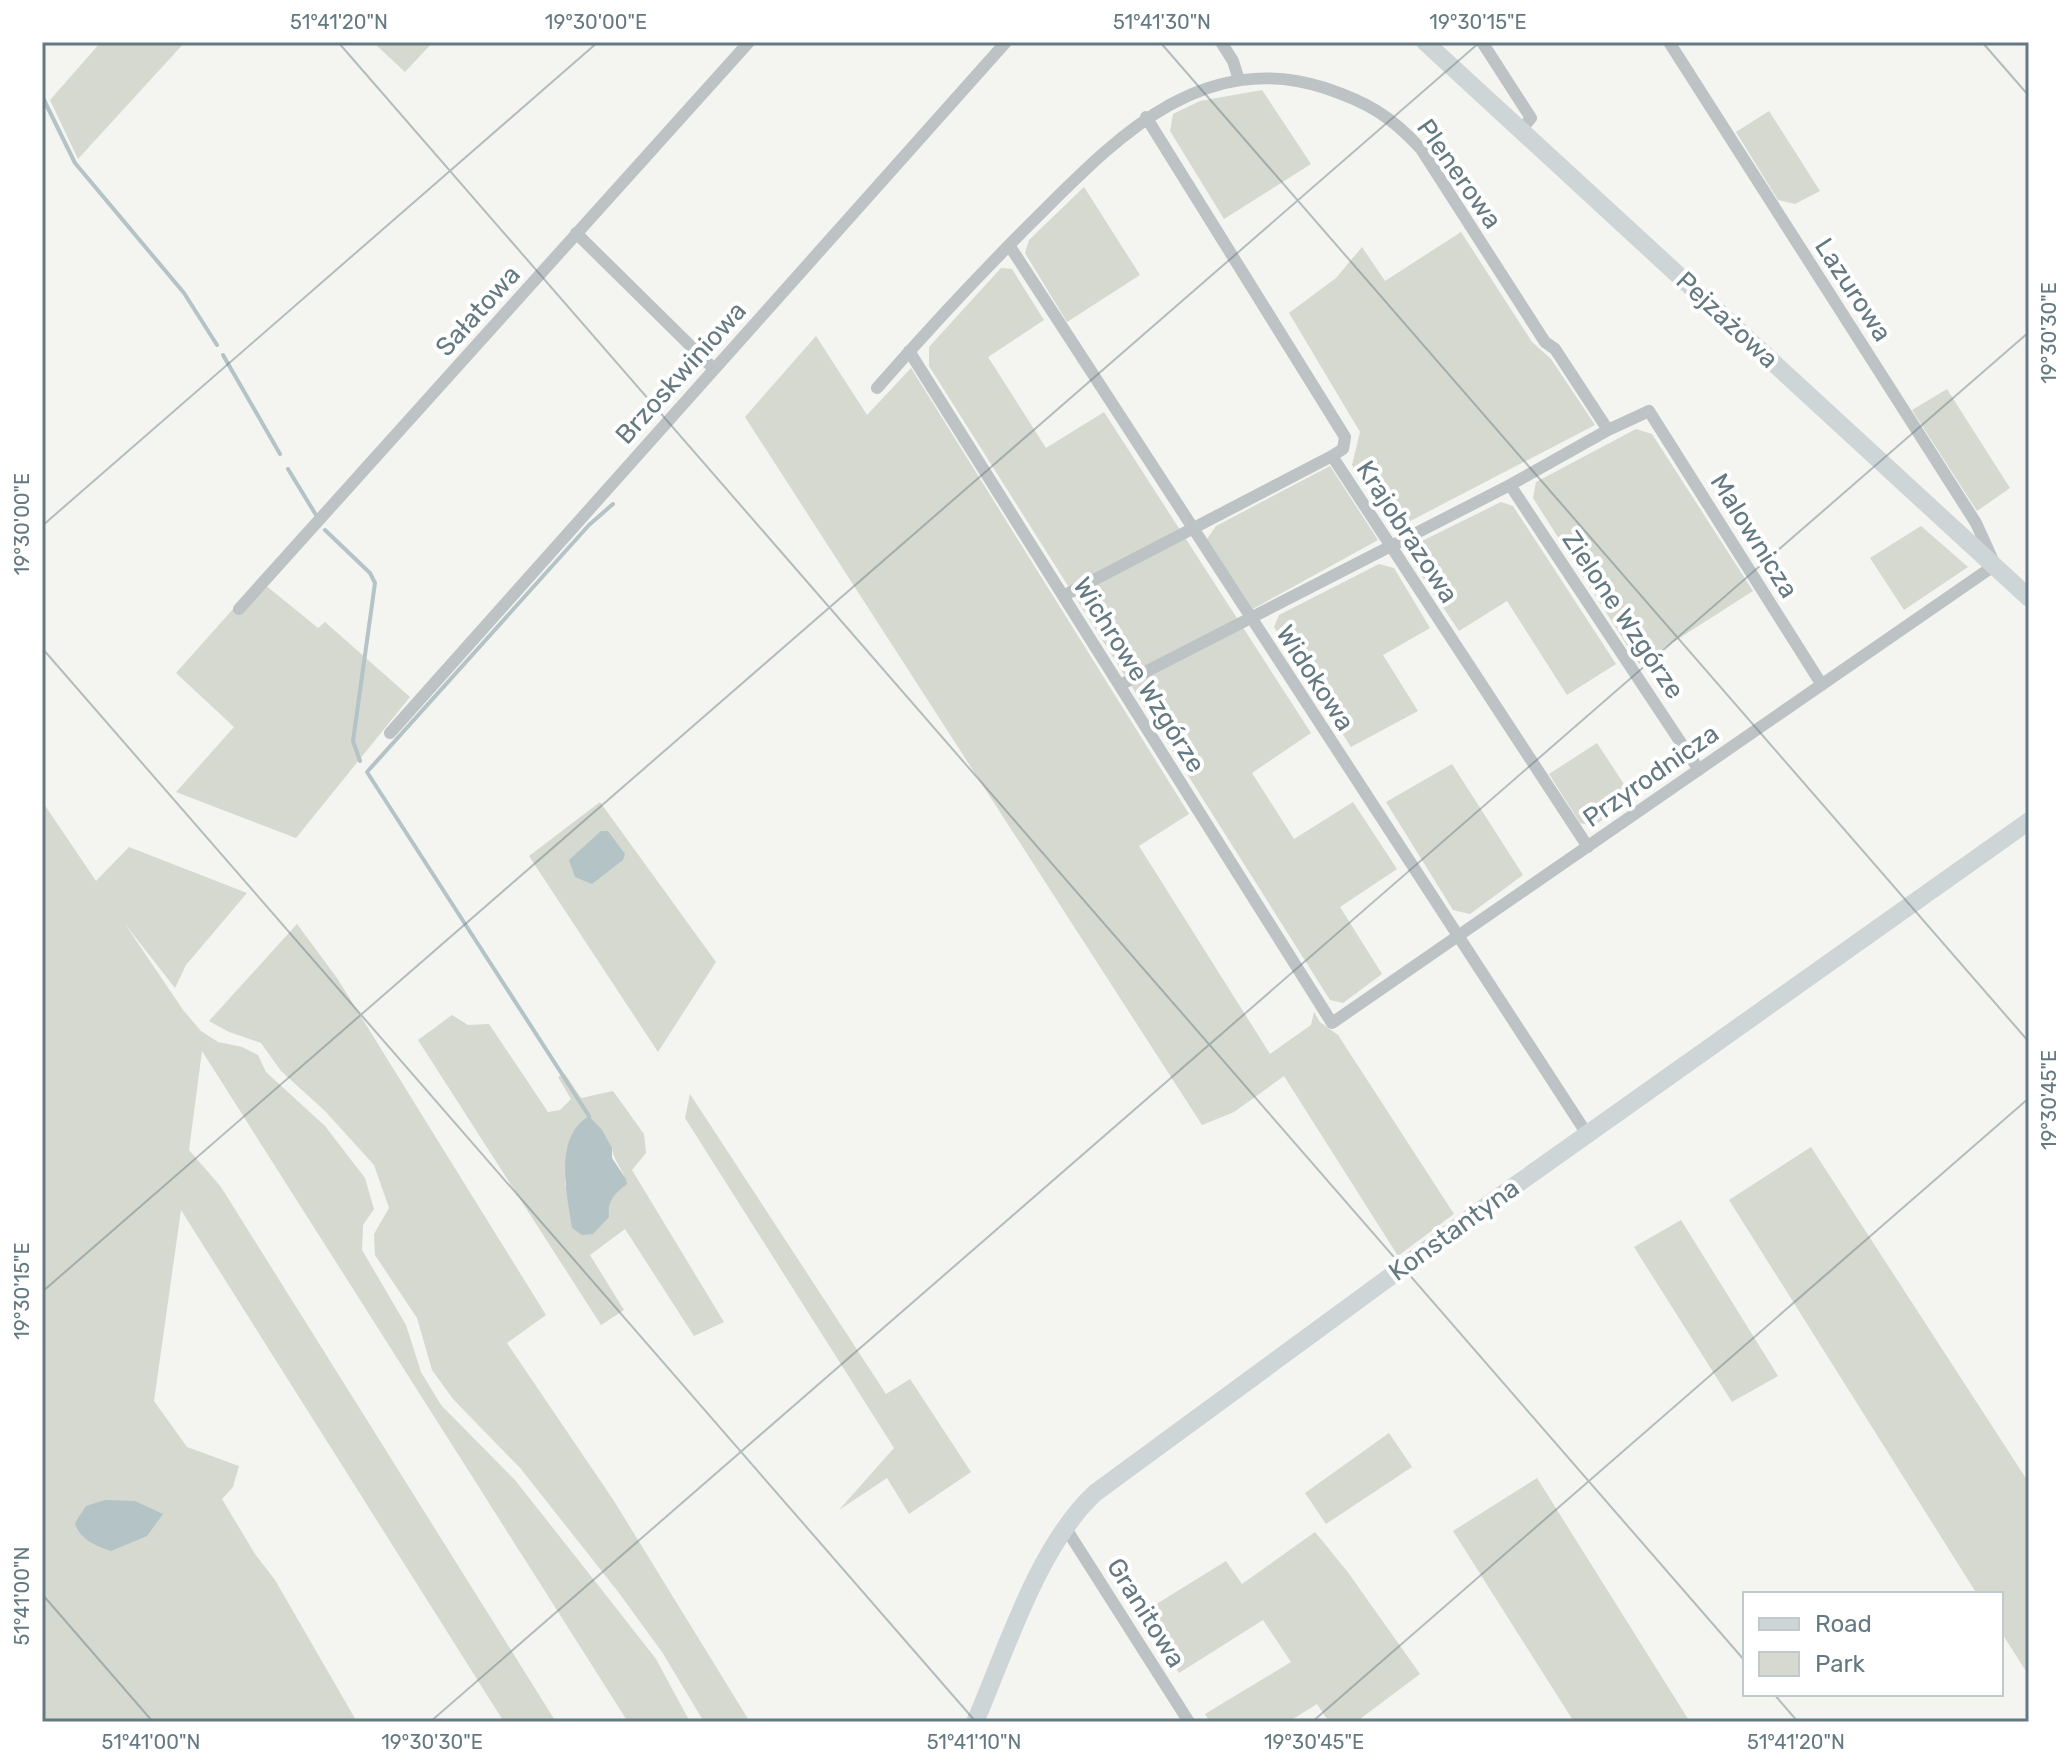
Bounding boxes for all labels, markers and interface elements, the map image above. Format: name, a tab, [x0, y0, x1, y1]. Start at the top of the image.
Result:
text: 51°41'20"N	[290, 10, 388, 34]
text: 19°30'00"E	[545, 10, 647, 34]
text: 51°41'30"N	[1113, 10, 1211, 34]
text: 19°30'15"E	[1429, 10, 1527, 34]
street label: Plenerowa	[1410, 113, 1508, 235]
street label: Lazurowa	[1808, 233, 1898, 347]
street label: Sałatowa	[429, 259, 527, 363]
street label: Pejzażowa	[1670, 265, 1784, 375]
text: 19°30'30"E	[2037, 282, 2061, 384]
street label: Brzoskwiniowa	[609, 296, 753, 450]
street label: Krajobrazowa	[1350, 455, 1464, 609]
street label: Malownicza	[1704, 468, 1804, 604]
text: 19°30'00"E	[10, 473, 34, 575]
street label: Zielone Wzgórze	[1555, 525, 1691, 705]
street label: Wichrowe Wzgórze	[1066, 572, 1212, 778]
street label: Widokowa	[1269, 619, 1361, 737]
street label: Przyrodnicza	[1577, 718, 1725, 834]
text: 19°30'45"E	[2037, 1050, 2061, 1150]
street label: Konstantyna	[1383, 1172, 1525, 1288]
text: 19°30'15"E	[10, 1242, 34, 1340]
text: 51°41'00"N	[10, 1547, 34, 1645]
street label: Granitowa	[1100, 1552, 1192, 1674]
legend	[1743, 1592, 2003, 1696]
text: Road	[1815, 1610, 1872, 1638]
text: Park	[1815, 1650, 1866, 1678]
text: 51°41'00"N	[102, 1730, 200, 1754]
text: 19°30'30"E	[381, 1730, 483, 1754]
text: 51°41'10"N	[927, 1730, 1021, 1754]
text: 19°30'45"E	[1264, 1730, 1364, 1754]
text: 51°41'20"N	[1747, 1730, 1845, 1754]

